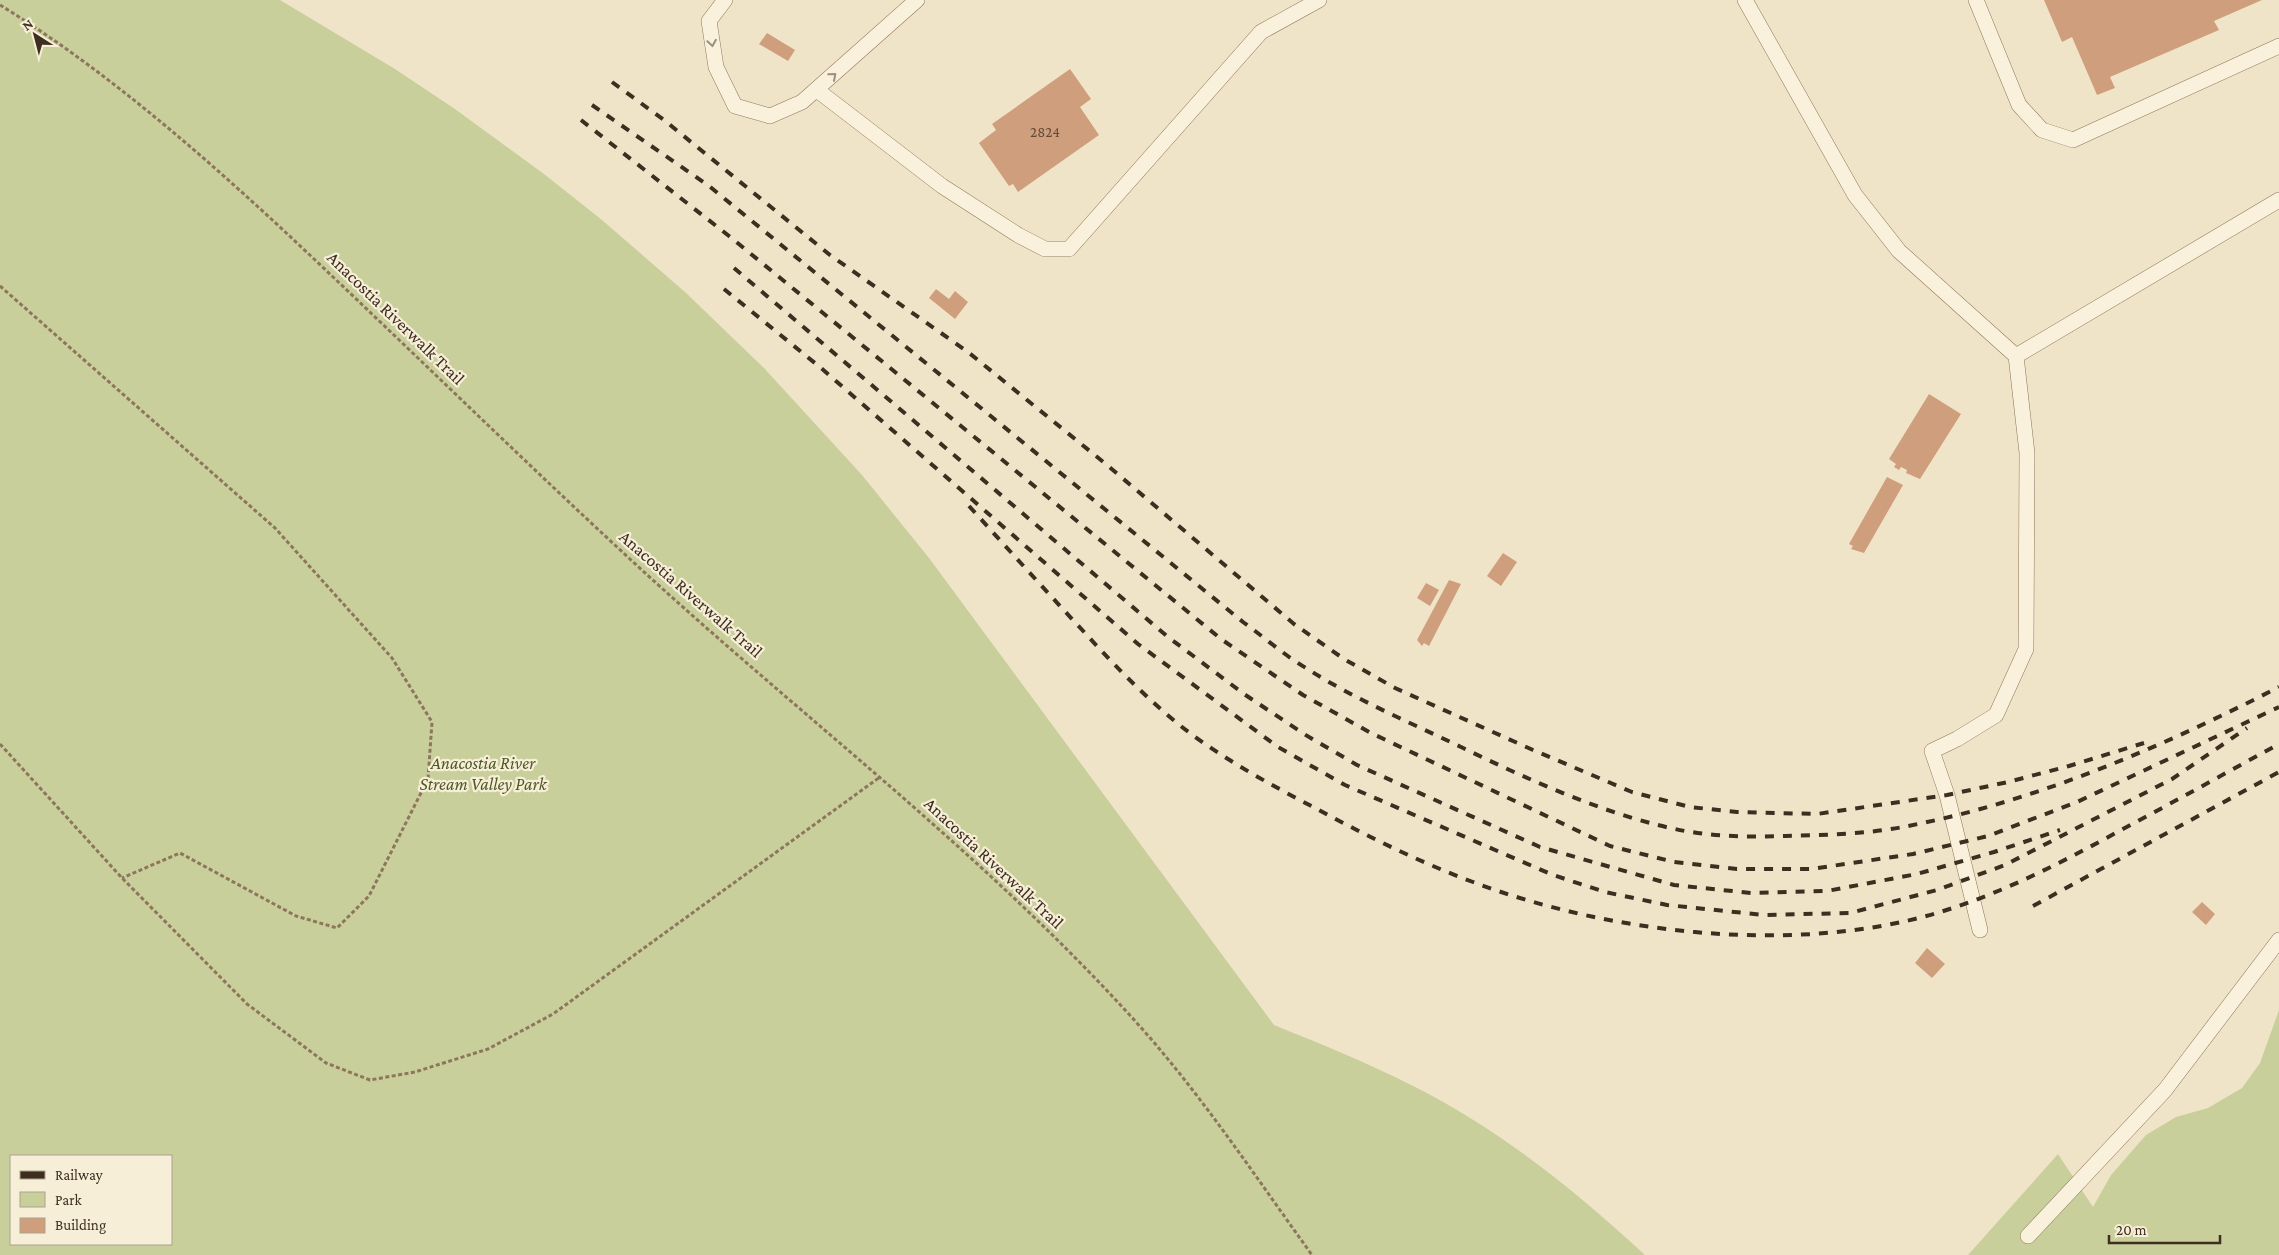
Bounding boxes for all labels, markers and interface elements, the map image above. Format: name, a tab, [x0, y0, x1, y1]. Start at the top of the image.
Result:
north arrow	[10, 10, 60, 60]
text: N	[19, 15, 36, 34]
one-way arrow	[706, 39, 717, 47]
one-way arrow	[828, 72, 837, 81]
house number: 2824	[1030, 124, 1060, 140]
street label: Anacostia Riverwalk Trail	[323, 247, 469, 389]
street label: Anacostia Riverwalk Trail	[615, 526, 767, 662]
park label: Anacostia River Stream Valley Park	[419, 753, 548, 794]
street label: Anacostia Riverwalk Trail	[920, 793, 1068, 933]
legend	[10, 1155, 172, 1245]
text: Railway	[55, 1167, 103, 1184]
text: Park	[55, 1192, 82, 1208]
scale bar	[2109, 1212, 2220, 1244]
text: Building	[55, 1217, 106, 1234]
text: 20 m	[2116, 1222, 2147, 1238]

